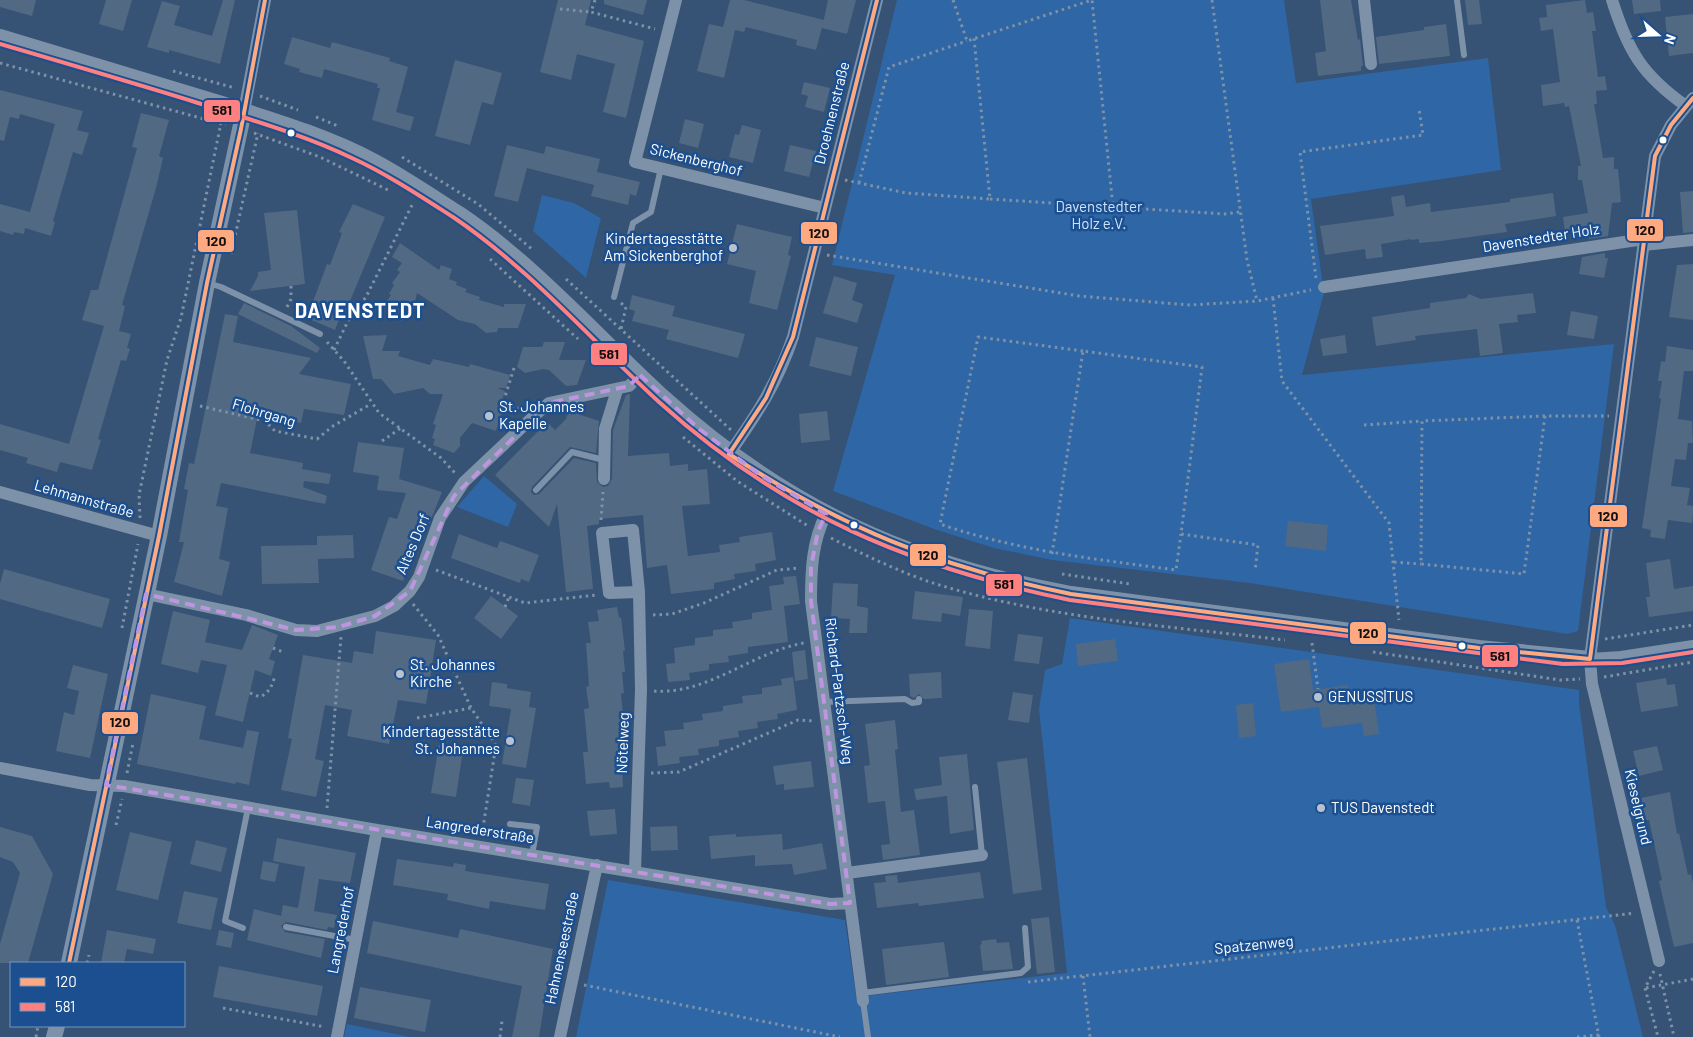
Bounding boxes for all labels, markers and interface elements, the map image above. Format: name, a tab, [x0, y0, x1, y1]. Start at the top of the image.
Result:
north arrow	[1633, 10, 1683, 60]
text: N	[1661, 32, 1680, 47]
street label: Droehnenstraße	[810, 60, 852, 166]
line badge: 581	[203, 99, 241, 123]
text: 581	[212, 101, 232, 118]
unlabelled marker	[286, 128, 296, 138]
unlabelled marker	[1658, 135, 1668, 145]
street label: Sickenberghof	[648, 139, 744, 179]
park label: Davenstedter Holz e.V.	[1055, 197, 1143, 232]
line badge: 120	[1626, 218, 1664, 242]
street label: Davenstedter Holz	[1481, 219, 1601, 255]
line badge: 120	[800, 221, 838, 245]
text: 120	[1635, 221, 1655, 238]
text: 120	[809, 224, 829, 241]
line badge: 120	[197, 229, 235, 253]
place label: Kindertagesstätte Am Sickenberghof	[604, 229, 723, 264]
text: 120	[206, 232, 226, 249]
marker: Kindertagesstätte Am Sickenberghof	[727, 242, 739, 254]
district label: DAVENSTEDT	[295, 298, 425, 322]
line badge: 581	[590, 342, 628, 366]
text: 581	[599, 345, 619, 362]
street label: Flohrgang	[230, 394, 298, 430]
place label: St. Johannes Kapelle	[499, 397, 584, 432]
marker: St. Johannes Kapelle	[483, 410, 495, 422]
street label: Lehmannstraße	[32, 475, 136, 521]
line badge: 120	[1589, 504, 1628, 528]
text: 120	[1598, 507, 1618, 524]
street label: Altes Dorf	[391, 510, 433, 577]
unlabelled marker	[849, 520, 859, 530]
line badge: 120	[909, 543, 947, 567]
text: 120	[918, 546, 938, 563]
line badge: 581	[985, 573, 1023, 597]
text: 581	[994, 575, 1014, 592]
street label: Richard-Partzsch-Weg	[822, 616, 858, 765]
line badge: 120	[1349, 621, 1387, 645]
text: 120	[1358, 624, 1378, 641]
unlabelled marker	[1457, 641, 1467, 651]
line badge: 581	[1481, 644, 1519, 668]
text: 581	[1490, 647, 1510, 664]
place label: St. Johannes Kirche	[410, 655, 495, 690]
marker: St. Johannes Kirche	[394, 668, 406, 680]
place label: GENUSS|TUS	[1328, 687, 1413, 705]
marker: GENUSS|TUS	[1312, 691, 1324, 703]
line badge: 120	[101, 711, 139, 735]
street label: Nötelweg	[612, 712, 632, 774]
text: 120	[110, 713, 130, 730]
place label: Kindertagesstätte St. Johannes	[382, 722, 500, 757]
marker: Kindertagesstätte St. Johannes	[504, 735, 516, 747]
street label: Kieselgrund	[1622, 767, 1656, 846]
place label: TUS Davenstedt	[1331, 798, 1435, 816]
marker: TUS Davenstedt	[1315, 802, 1327, 814]
street label: Langrederstraße	[425, 812, 536, 846]
street label: Langrederhof	[323, 885, 357, 975]
street label: Hahnenseestraße	[540, 890, 582, 1006]
street label: Spatzenweg	[1214, 931, 1294, 957]
legend	[10, 962, 185, 1027]
text: 120	[55, 972, 77, 990]
text: 581	[55, 997, 75, 1015]

